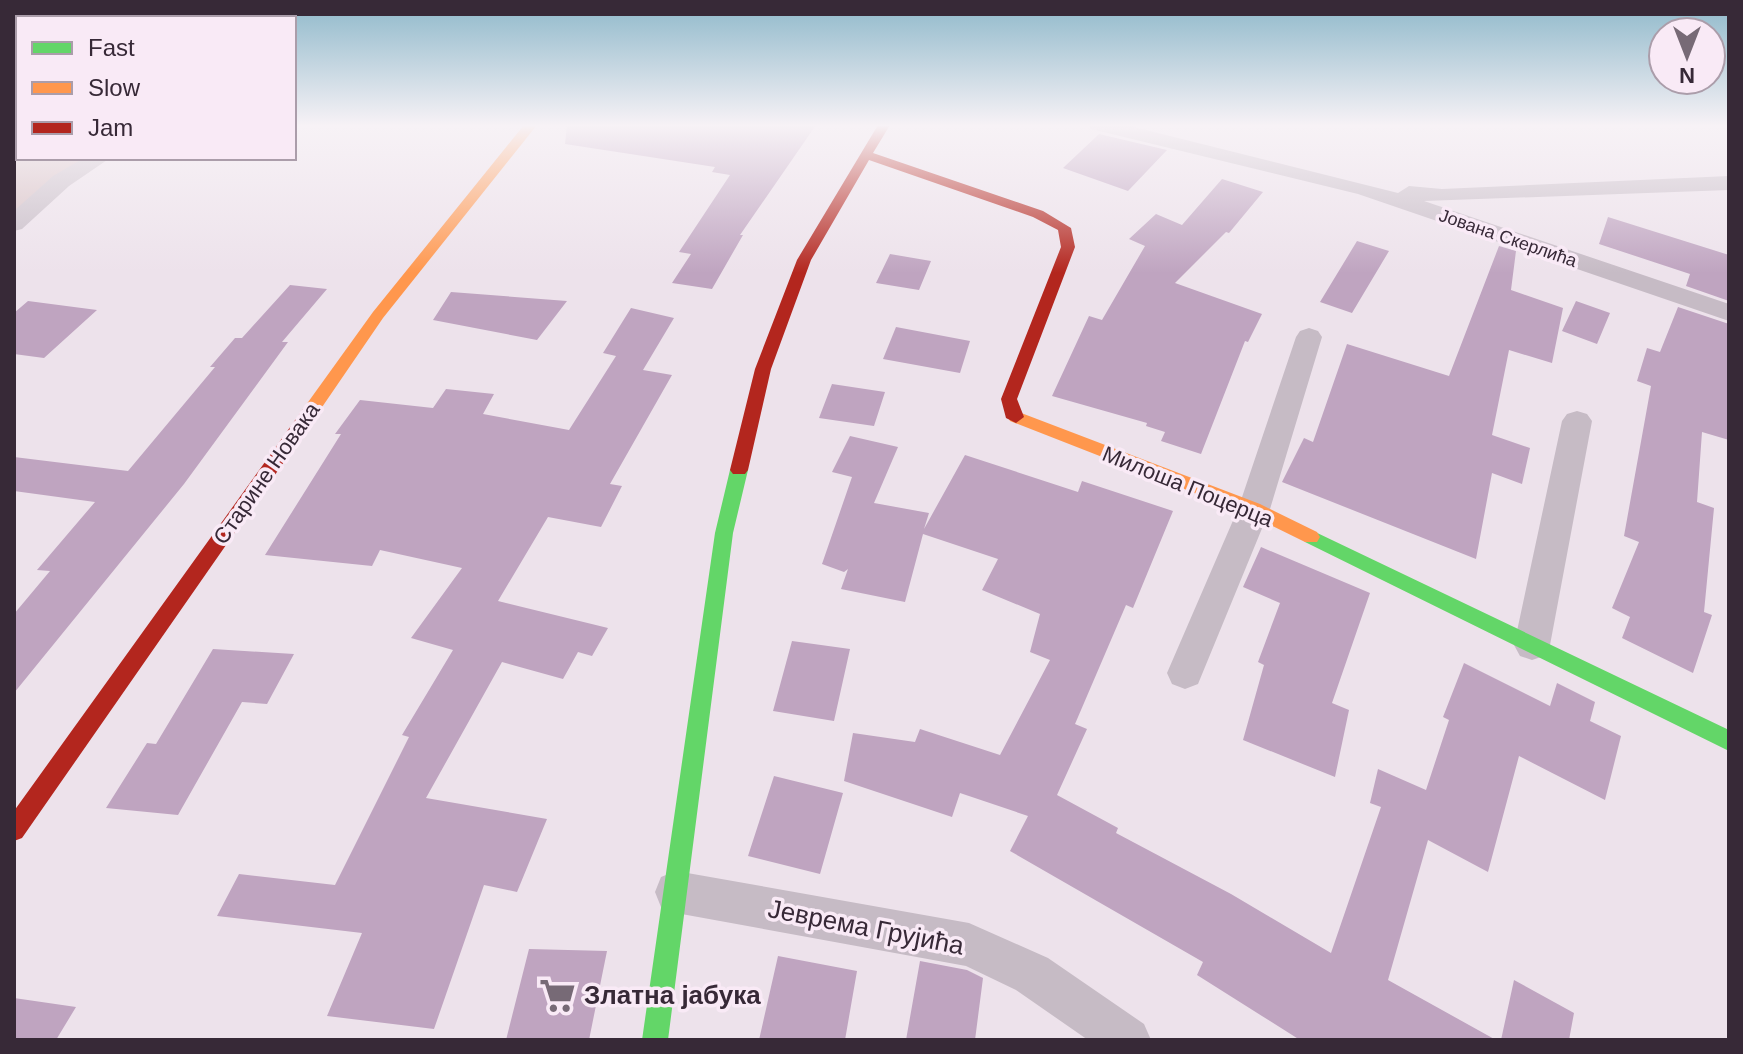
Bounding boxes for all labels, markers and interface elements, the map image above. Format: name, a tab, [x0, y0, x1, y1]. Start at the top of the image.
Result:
legend	[16, 16, 296, 160]
north arrow	[1647, 16, 1727, 96]
text: Fast	[88, 34, 135, 61]
text: N	[1679, 63, 1695, 88]
text: Slow	[88, 74, 141, 101]
text: Jam	[88, 114, 133, 141]
street label: Јована Скерлића	[1436, 205, 1580, 271]
street label: Старине Новака	[208, 397, 325, 549]
street label: Милоша Поцерца	[1099, 441, 1277, 532]
street label: Јеврема Грујића	[766, 893, 967, 961]
supermarket icon: Златна јабука	[539, 976, 577, 1014]
place label: Златна јабука	[584, 980, 761, 1010]

